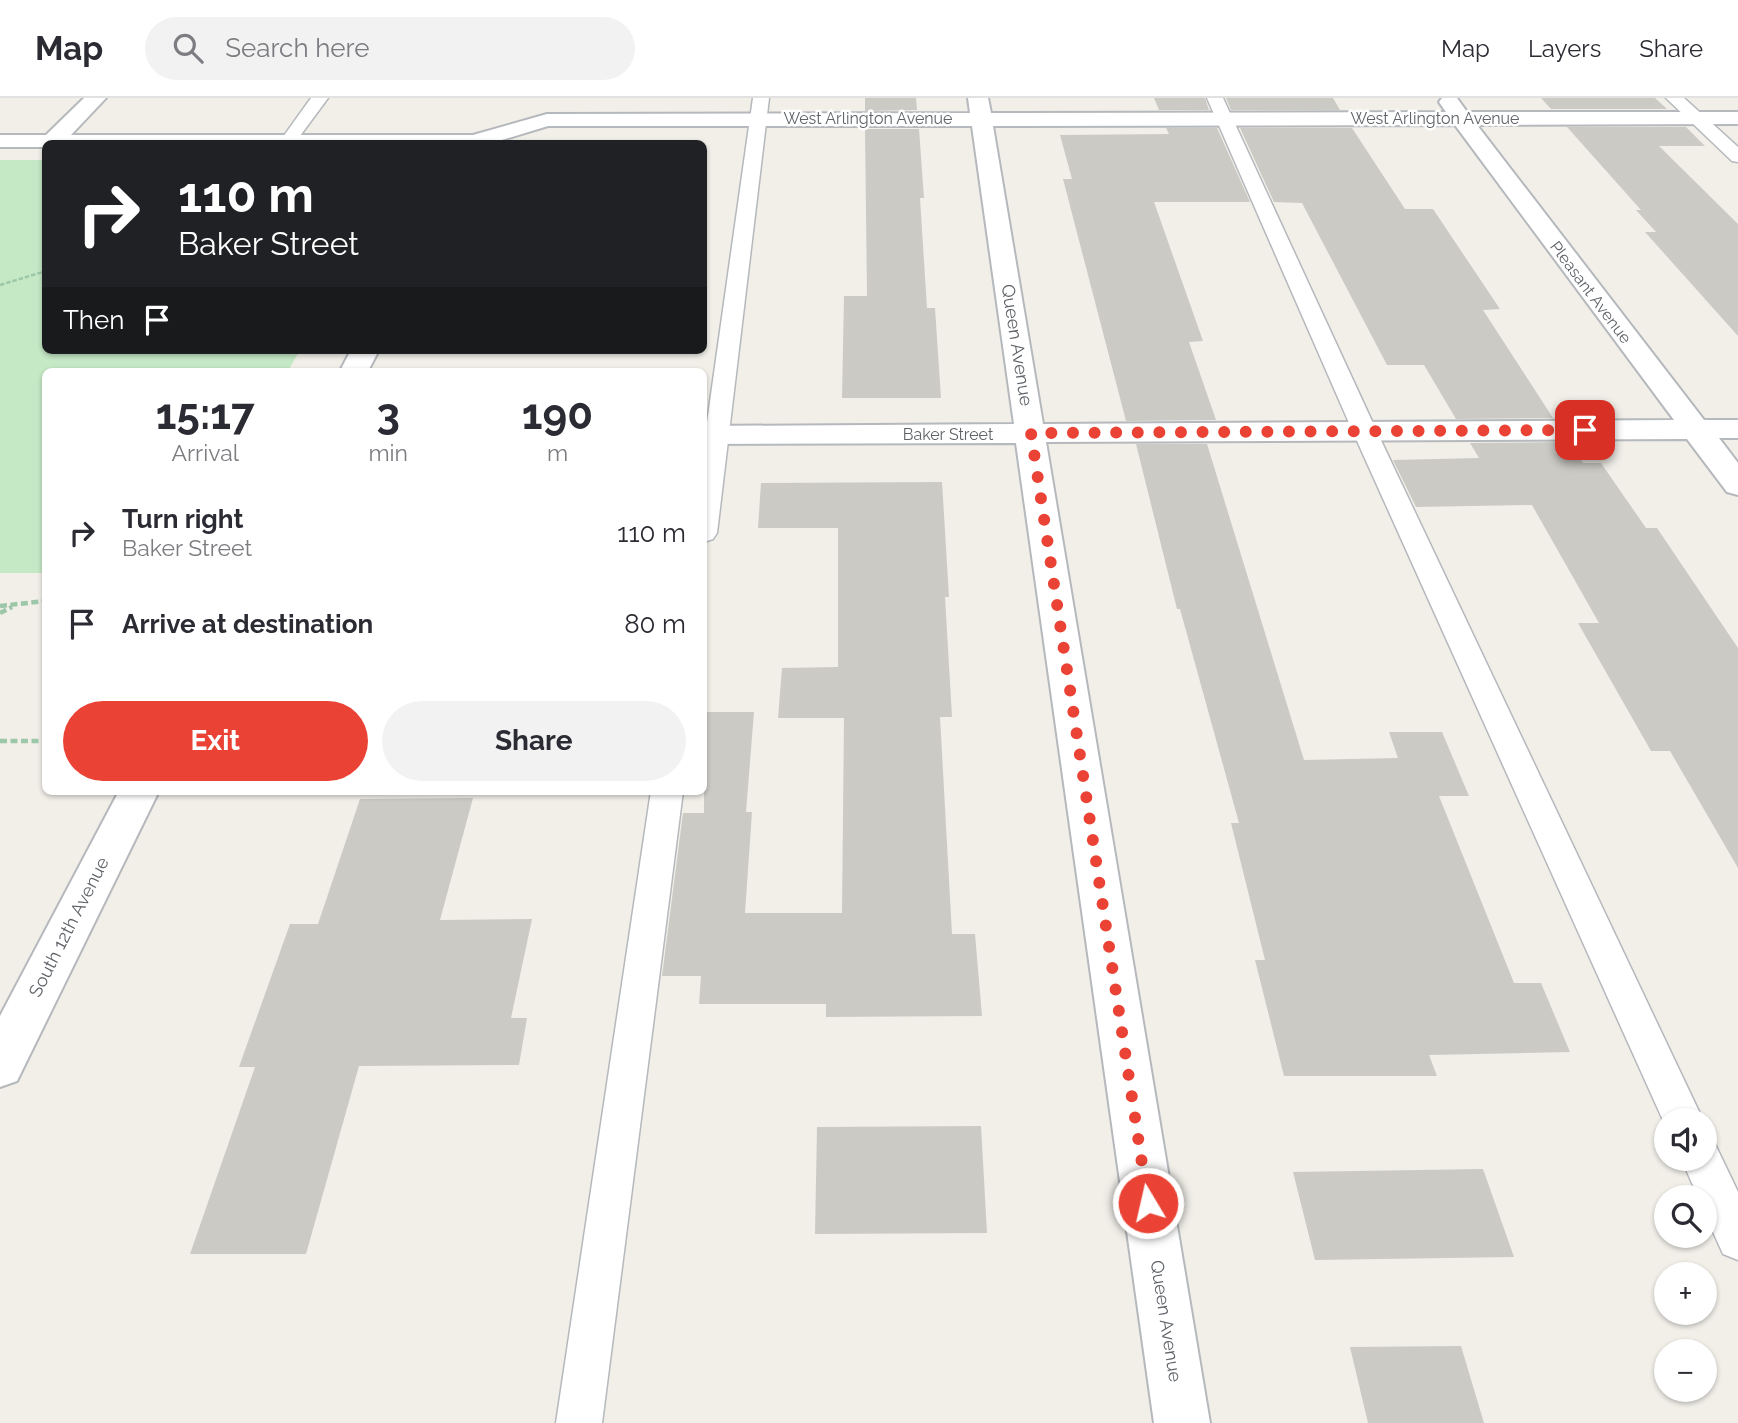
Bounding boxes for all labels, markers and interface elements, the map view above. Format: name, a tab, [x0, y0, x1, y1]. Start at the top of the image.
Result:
search box	[145, 17, 635, 80]
text: Map	[35, 29, 103, 68]
icon: search	[169, 29, 207, 67]
text: Search here	[225, 33, 370, 63]
text: Map	[1441, 34, 1490, 63]
text: Layers	[1528, 34, 1601, 63]
text: Share	[1639, 34, 1703, 63]
street label: West Arlington Avenue	[783, 109, 953, 128]
street label: West Arlington Avenue	[1350, 109, 1520, 128]
text: 110 m	[178, 166, 314, 223]
icon: right	[63, 168, 154, 259]
text: Baker Street	[178, 225, 359, 262]
street label: Pleasant Avenue	[1546, 237, 1635, 347]
street label: Queen Avenue	[998, 283, 1038, 408]
icon: arrive	[138, 301, 176, 339]
text: Then	[63, 305, 124, 335]
text: 15:17	[156, 390, 255, 439]
text: 3	[376, 390, 400, 439]
text: 190	[522, 390, 593, 439]
pin	[1555, 400, 1615, 460]
icon: arrive	[1566, 411, 1604, 449]
street label: Baker Street	[903, 425, 994, 444]
text: Arrival	[171, 439, 239, 466]
text: min	[368, 439, 408, 466]
text: m	[547, 439, 568, 466]
text: Turn right	[122, 504, 243, 534]
icon: right	[63, 514, 101, 552]
text: 110 m	[617, 518, 686, 548]
text: Baker Street	[122, 534, 252, 561]
icon: arrive	[63, 605, 101, 643]
text: Arrive at destination	[122, 609, 373, 639]
text: 80 m	[624, 609, 686, 639]
button: Exit	[63, 701, 368, 781]
button: Share	[382, 701, 686, 781]
street label: South 12th Avenue	[24, 853, 113, 1000]
map controls	[1654, 1108, 1717, 1402]
button: sound	[1654, 1108, 1717, 1171]
position arrow	[1111, 1166, 1185, 1240]
button: search	[1654, 1185, 1717, 1248]
street label: Queen Avenue	[1147, 1259, 1187, 1384]
button: +	[1654, 1262, 1717, 1325]
button: −	[1654, 1339, 1717, 1402]

